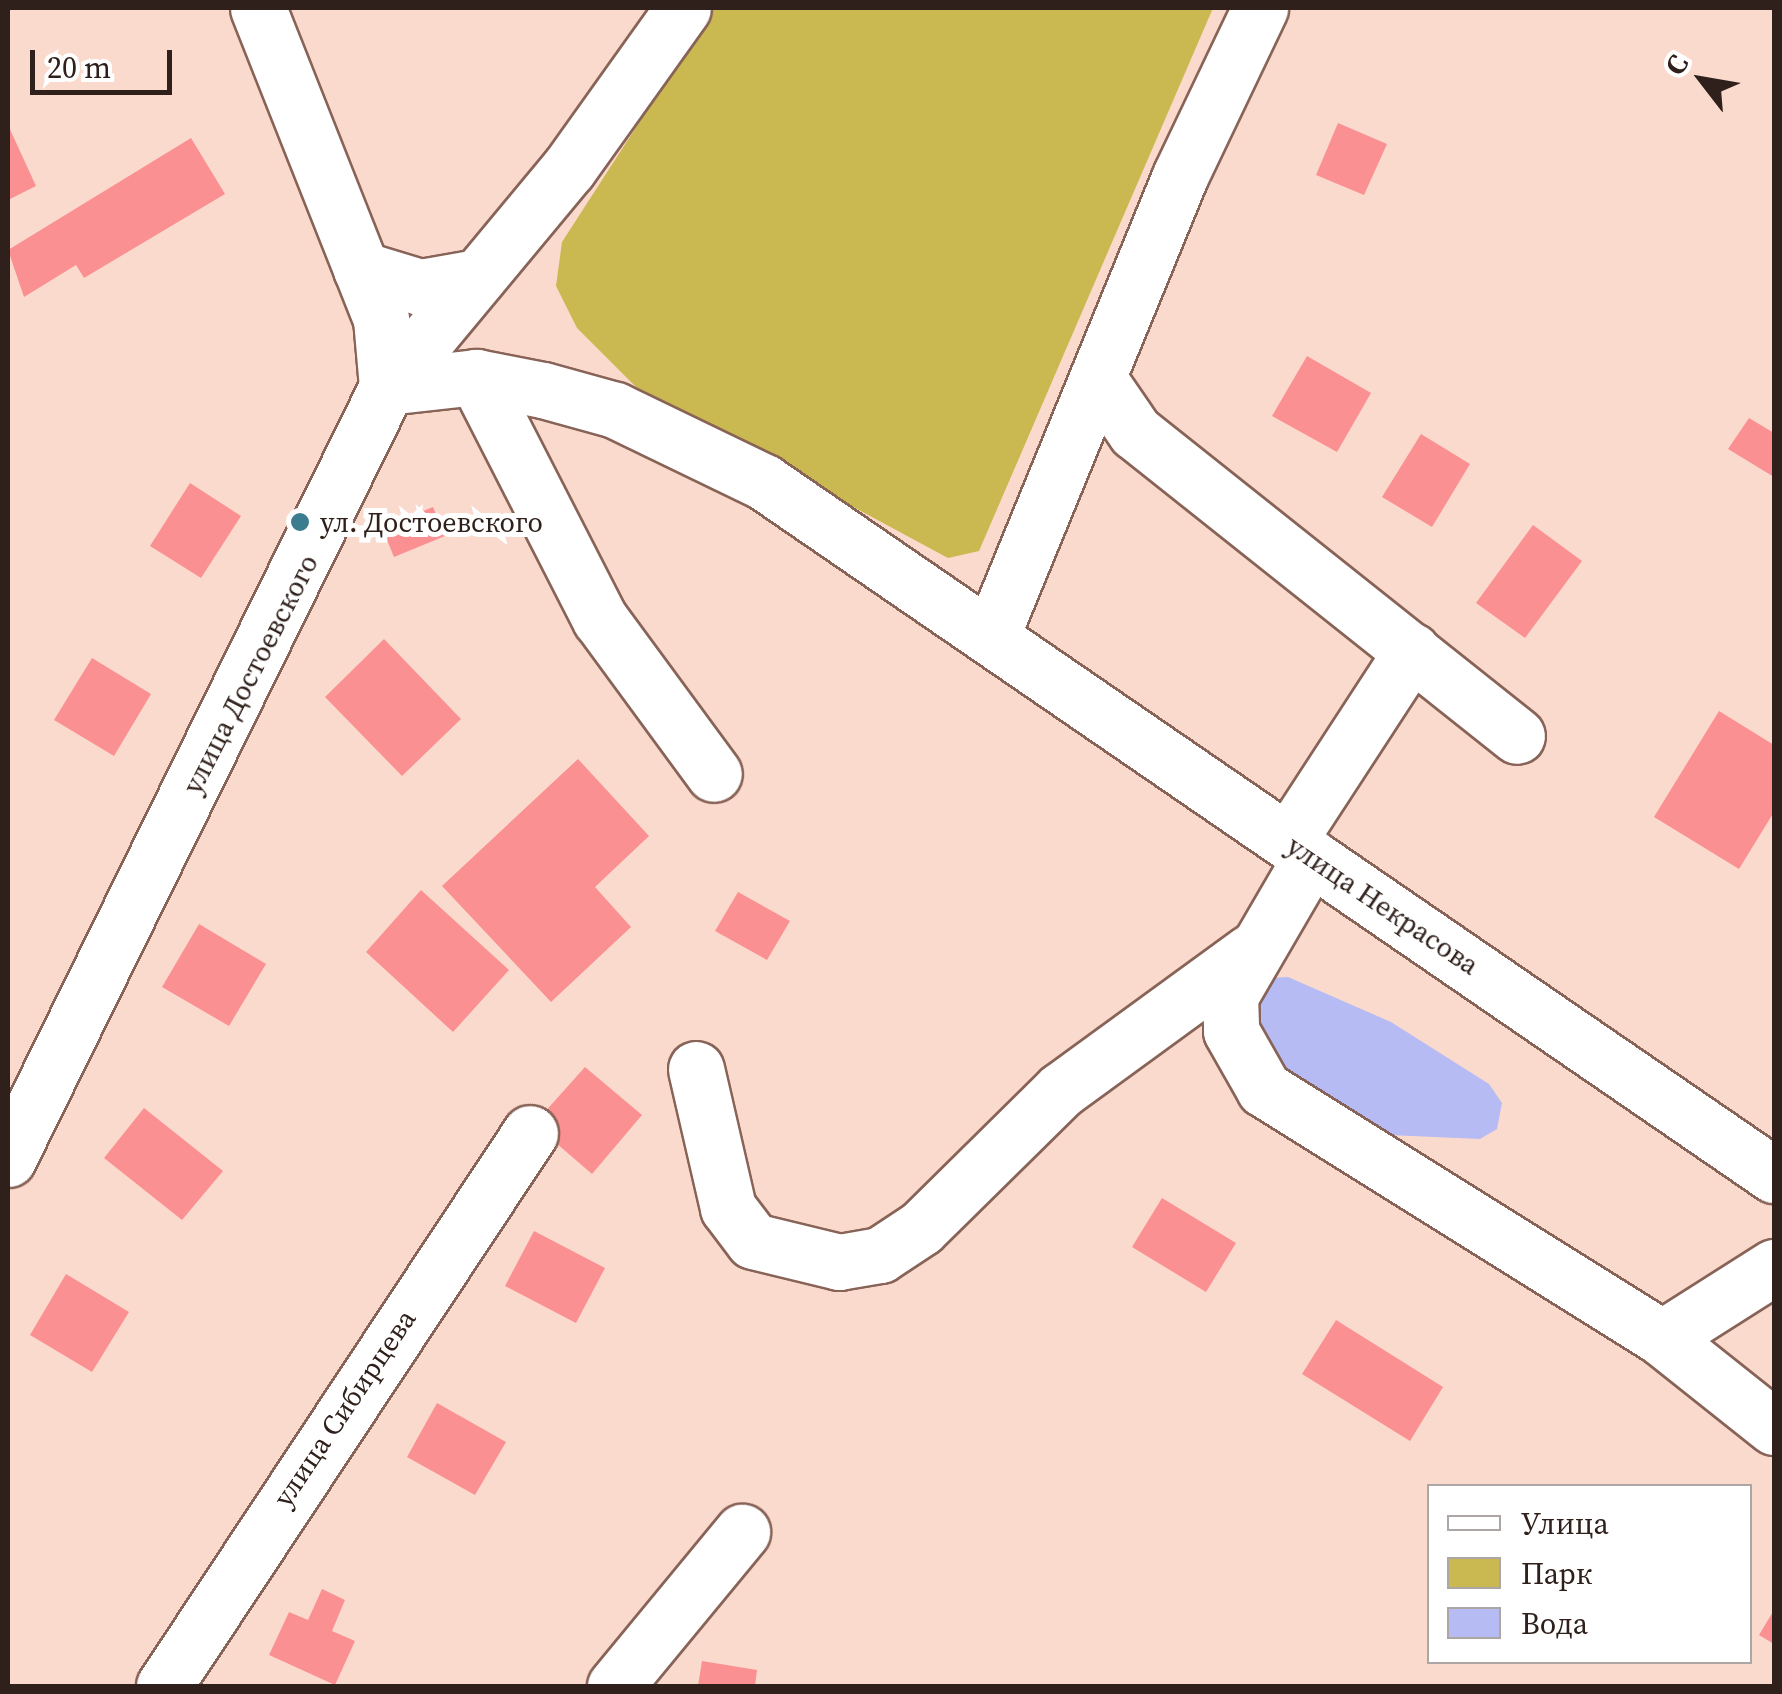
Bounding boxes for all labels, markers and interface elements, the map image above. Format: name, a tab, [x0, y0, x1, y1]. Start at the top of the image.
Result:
scale bar	[35, 30, 178, 92]
north arrow	[1652, 30, 1752, 130]
text: 20 m	[47, 47, 111, 88]
text: С	[1656, 47, 1697, 82]
place label: ул. Достоевского	[320, 505, 543, 539]
marker: ул. Достоевского	[289, 511, 311, 533]
street label: улица Достоевского	[175, 549, 325, 799]
street label: улица Некрасова	[1281, 828, 1485, 982]
street label: улица Сибирцева	[266, 1303, 422, 1513]
legend	[1427, 1484, 1752, 1664]
text: Улица	[1521, 1503, 1609, 1544]
text: Парк	[1521, 1553, 1592, 1594]
text: Вода	[1521, 1603, 1588, 1644]

